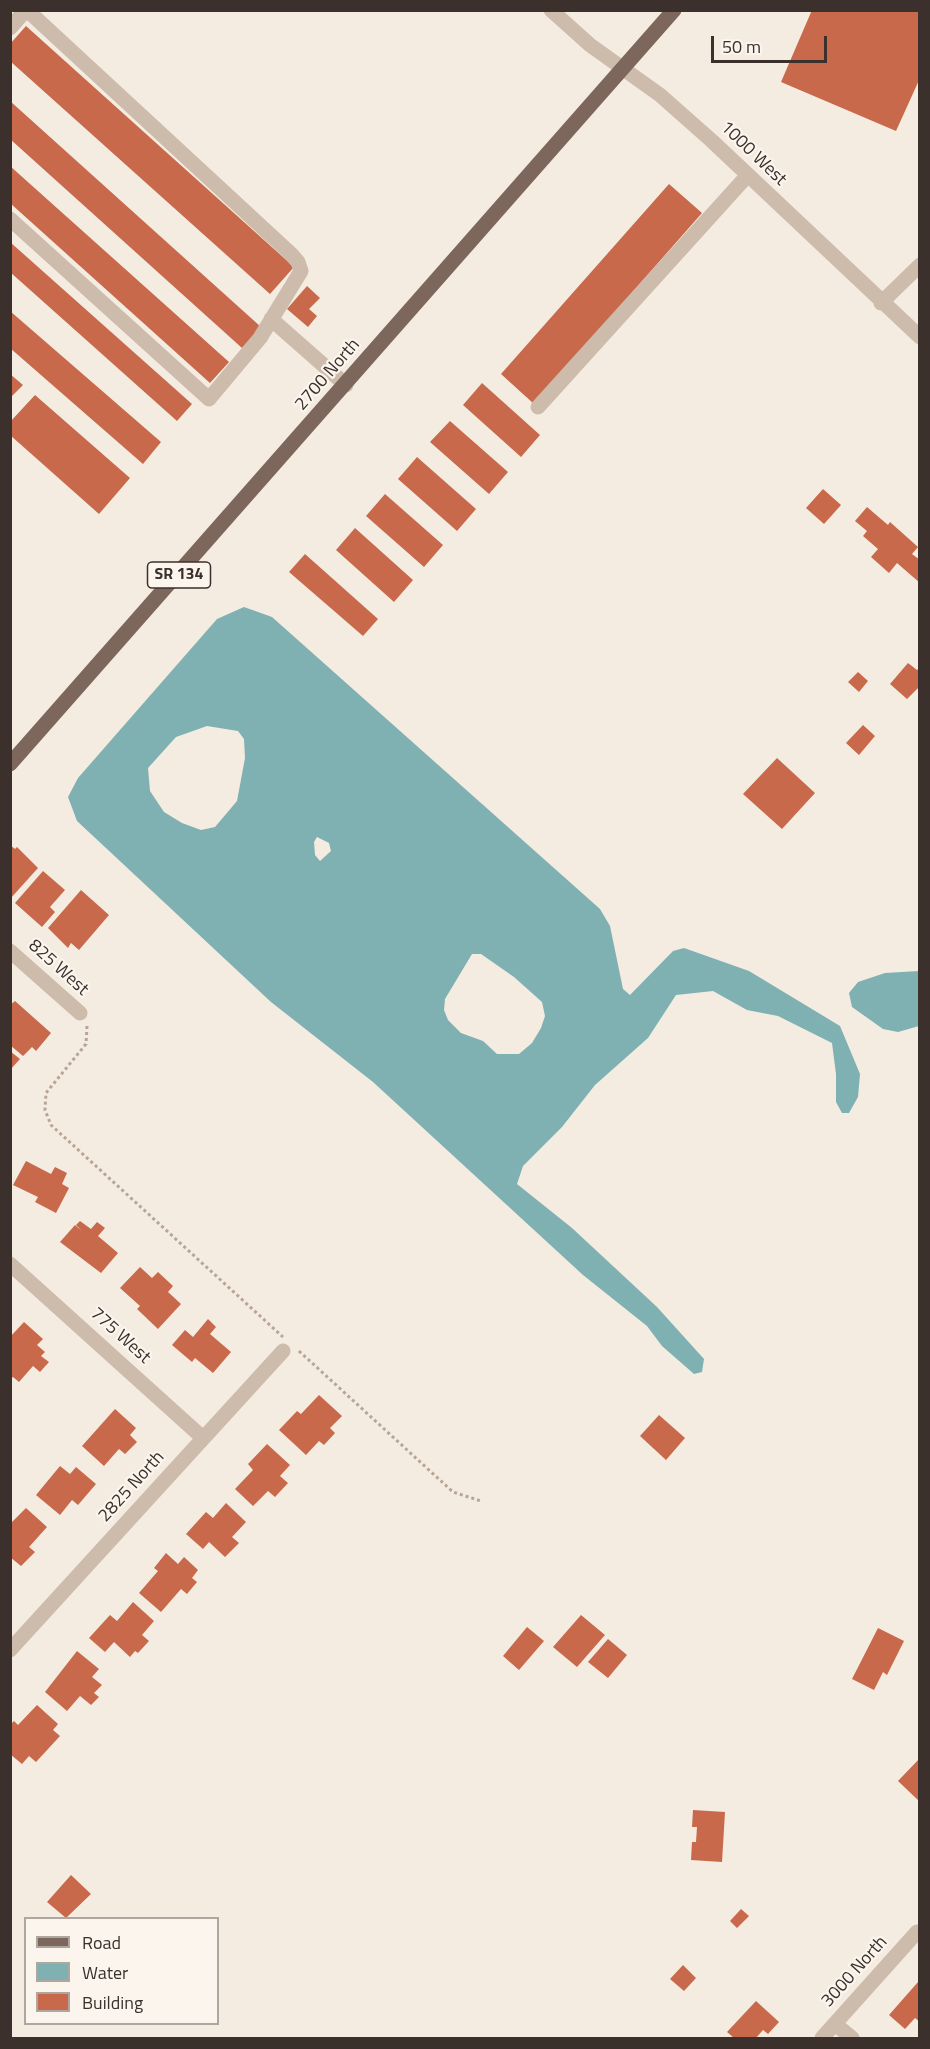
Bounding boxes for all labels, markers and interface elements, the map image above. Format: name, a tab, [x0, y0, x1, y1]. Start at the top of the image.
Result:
scale bar	[714, 24, 830, 62]
text: 50 m	[722, 33, 761, 60]
street label: 1000 West	[715, 117, 791, 191]
street label: 2700 North	[291, 335, 365, 415]
road number: SR 134	[148, 562, 210, 588]
street label: 825 West	[23, 935, 93, 1001]
street label: 775 West	[85, 1303, 155, 1369]
street label: 2825 North	[95, 1447, 169, 1527]
legend	[24, 1917, 219, 2025]
text: Road	[82, 1929, 121, 1956]
street label: 3000 North	[818, 1932, 892, 2012]
text: Water	[82, 1959, 128, 1986]
text: Building	[82, 1989, 143, 2016]

